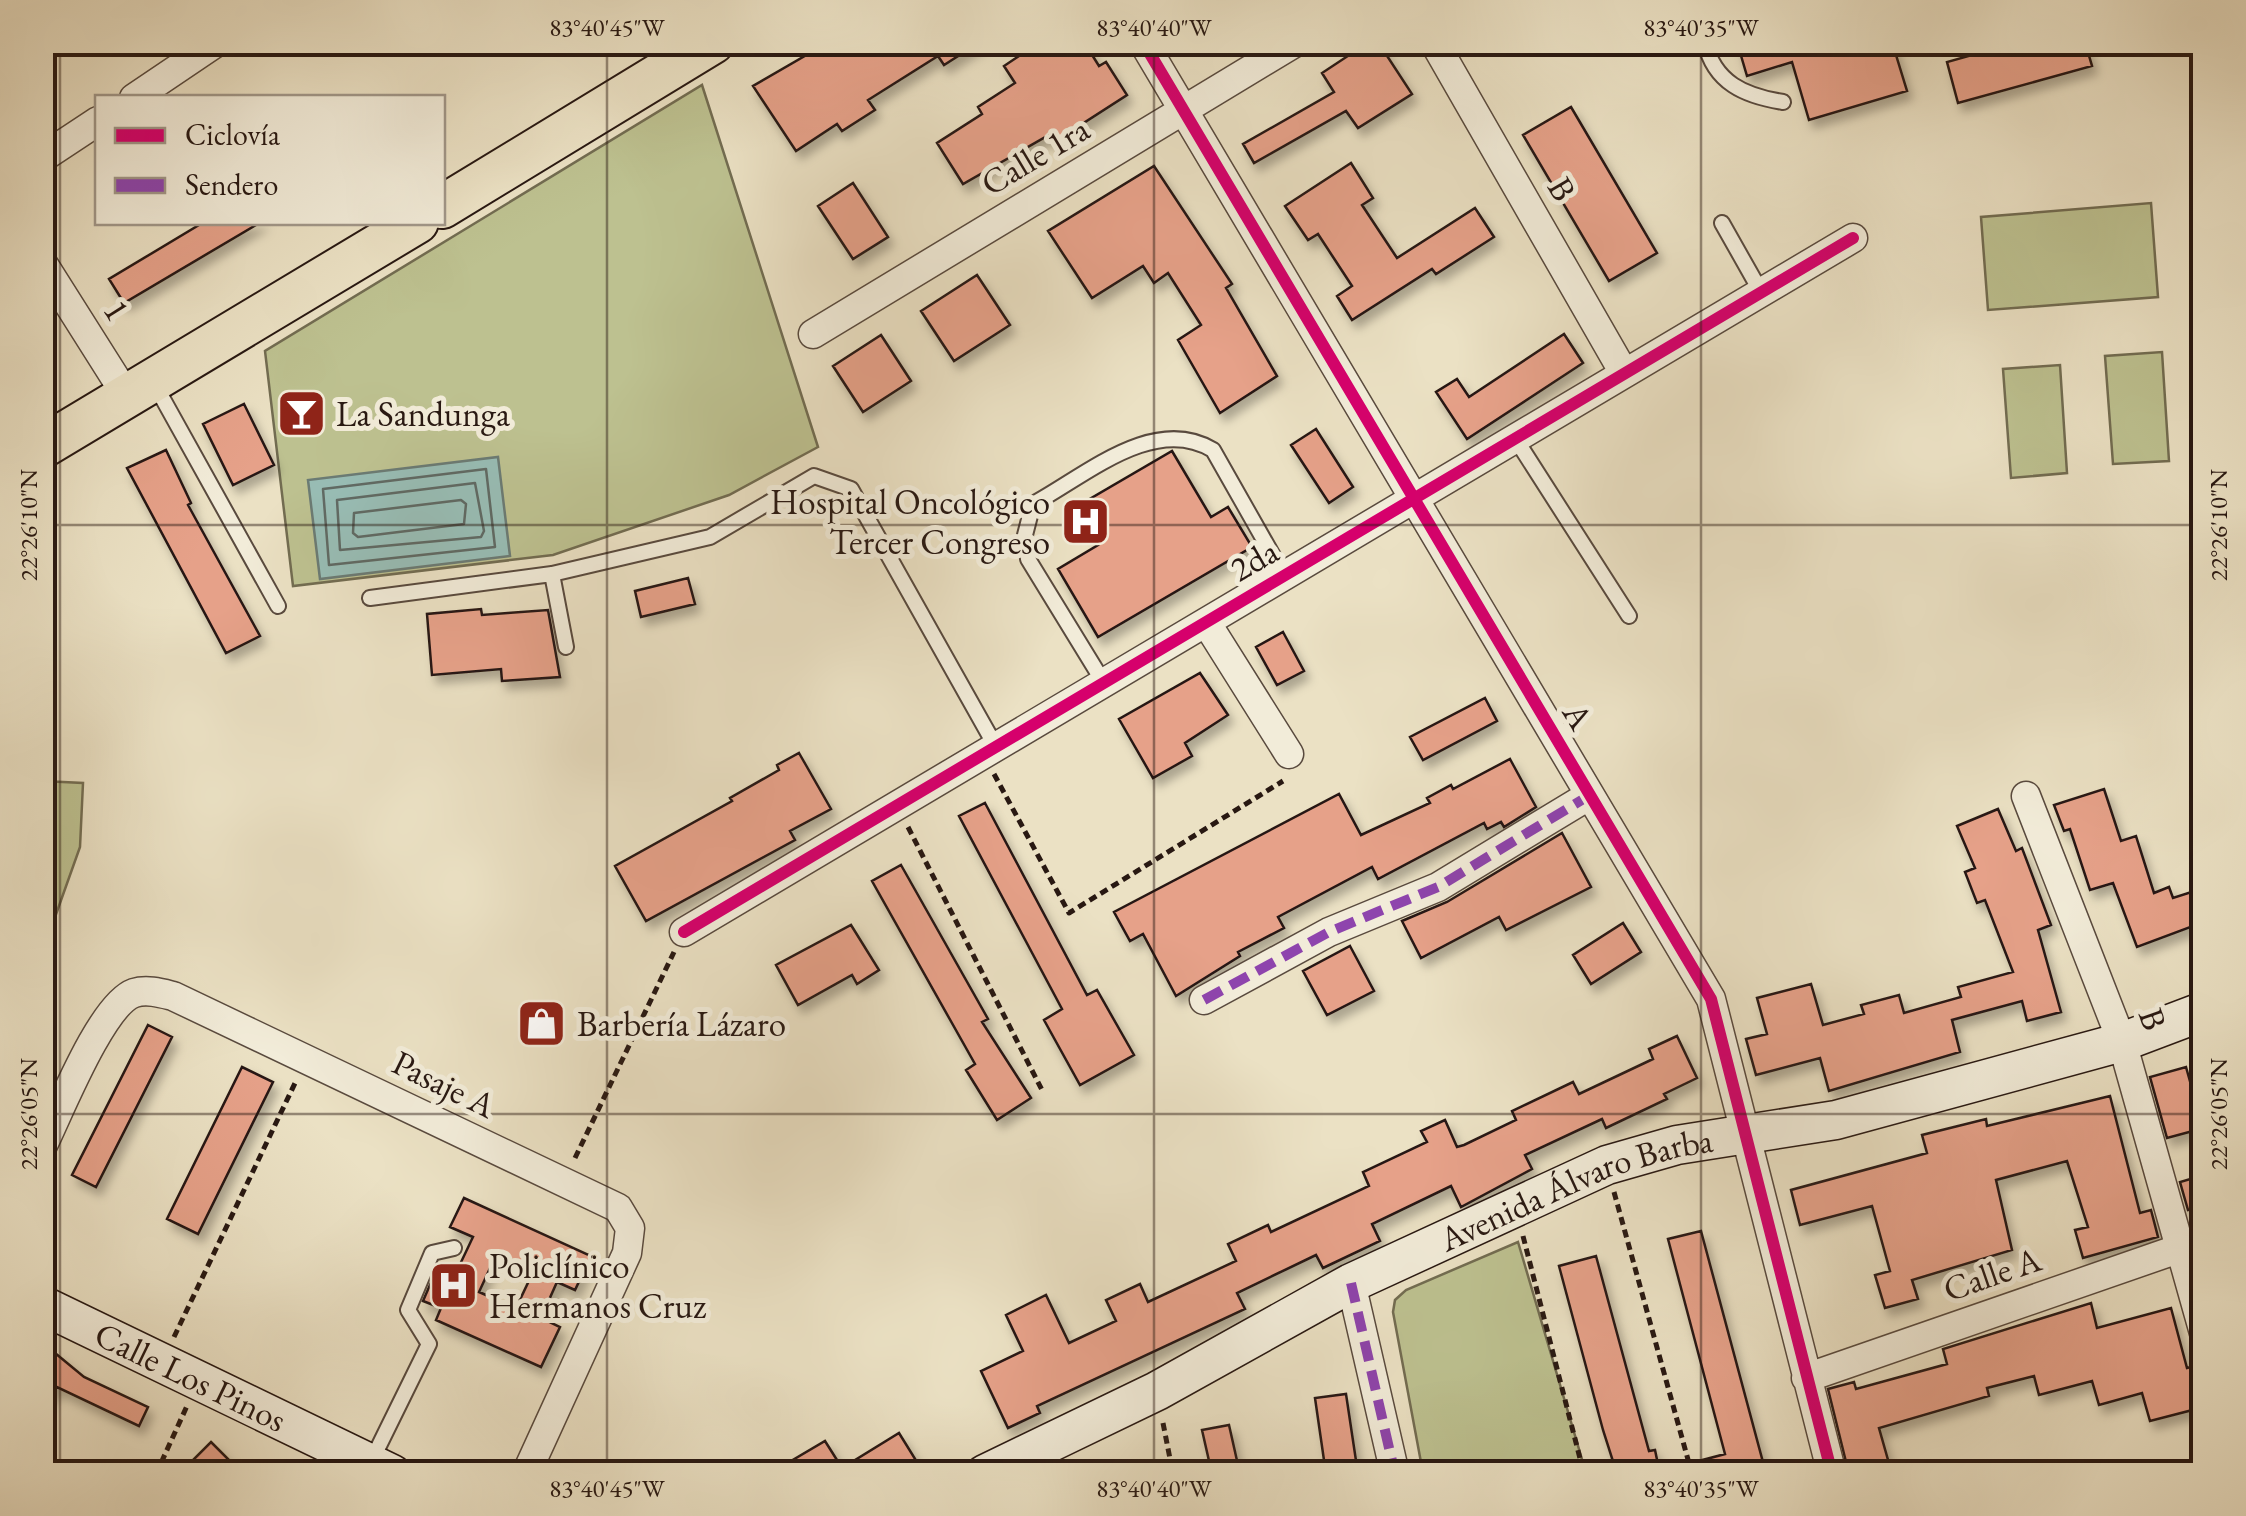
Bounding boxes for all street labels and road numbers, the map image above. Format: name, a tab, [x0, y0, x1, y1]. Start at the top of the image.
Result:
street label: Calle 1ra	[972, 106, 1097, 205]
street label: B	[1538, 169, 1587, 209]
street label: 1	[94, 291, 141, 329]
street label: 2da	[1222, 528, 1286, 591]
street label: A	[1552, 693, 1604, 738]
street label: B	[2129, 1002, 2178, 1036]
street label: Pasaje A	[385, 1039, 504, 1128]
street label: Avenida Álvaro Barba	[1431, 1117, 1716, 1262]
street label: Calle A	[1937, 1236, 2047, 1311]
street label: Calle Los Pinos	[88, 1311, 294, 1442]

